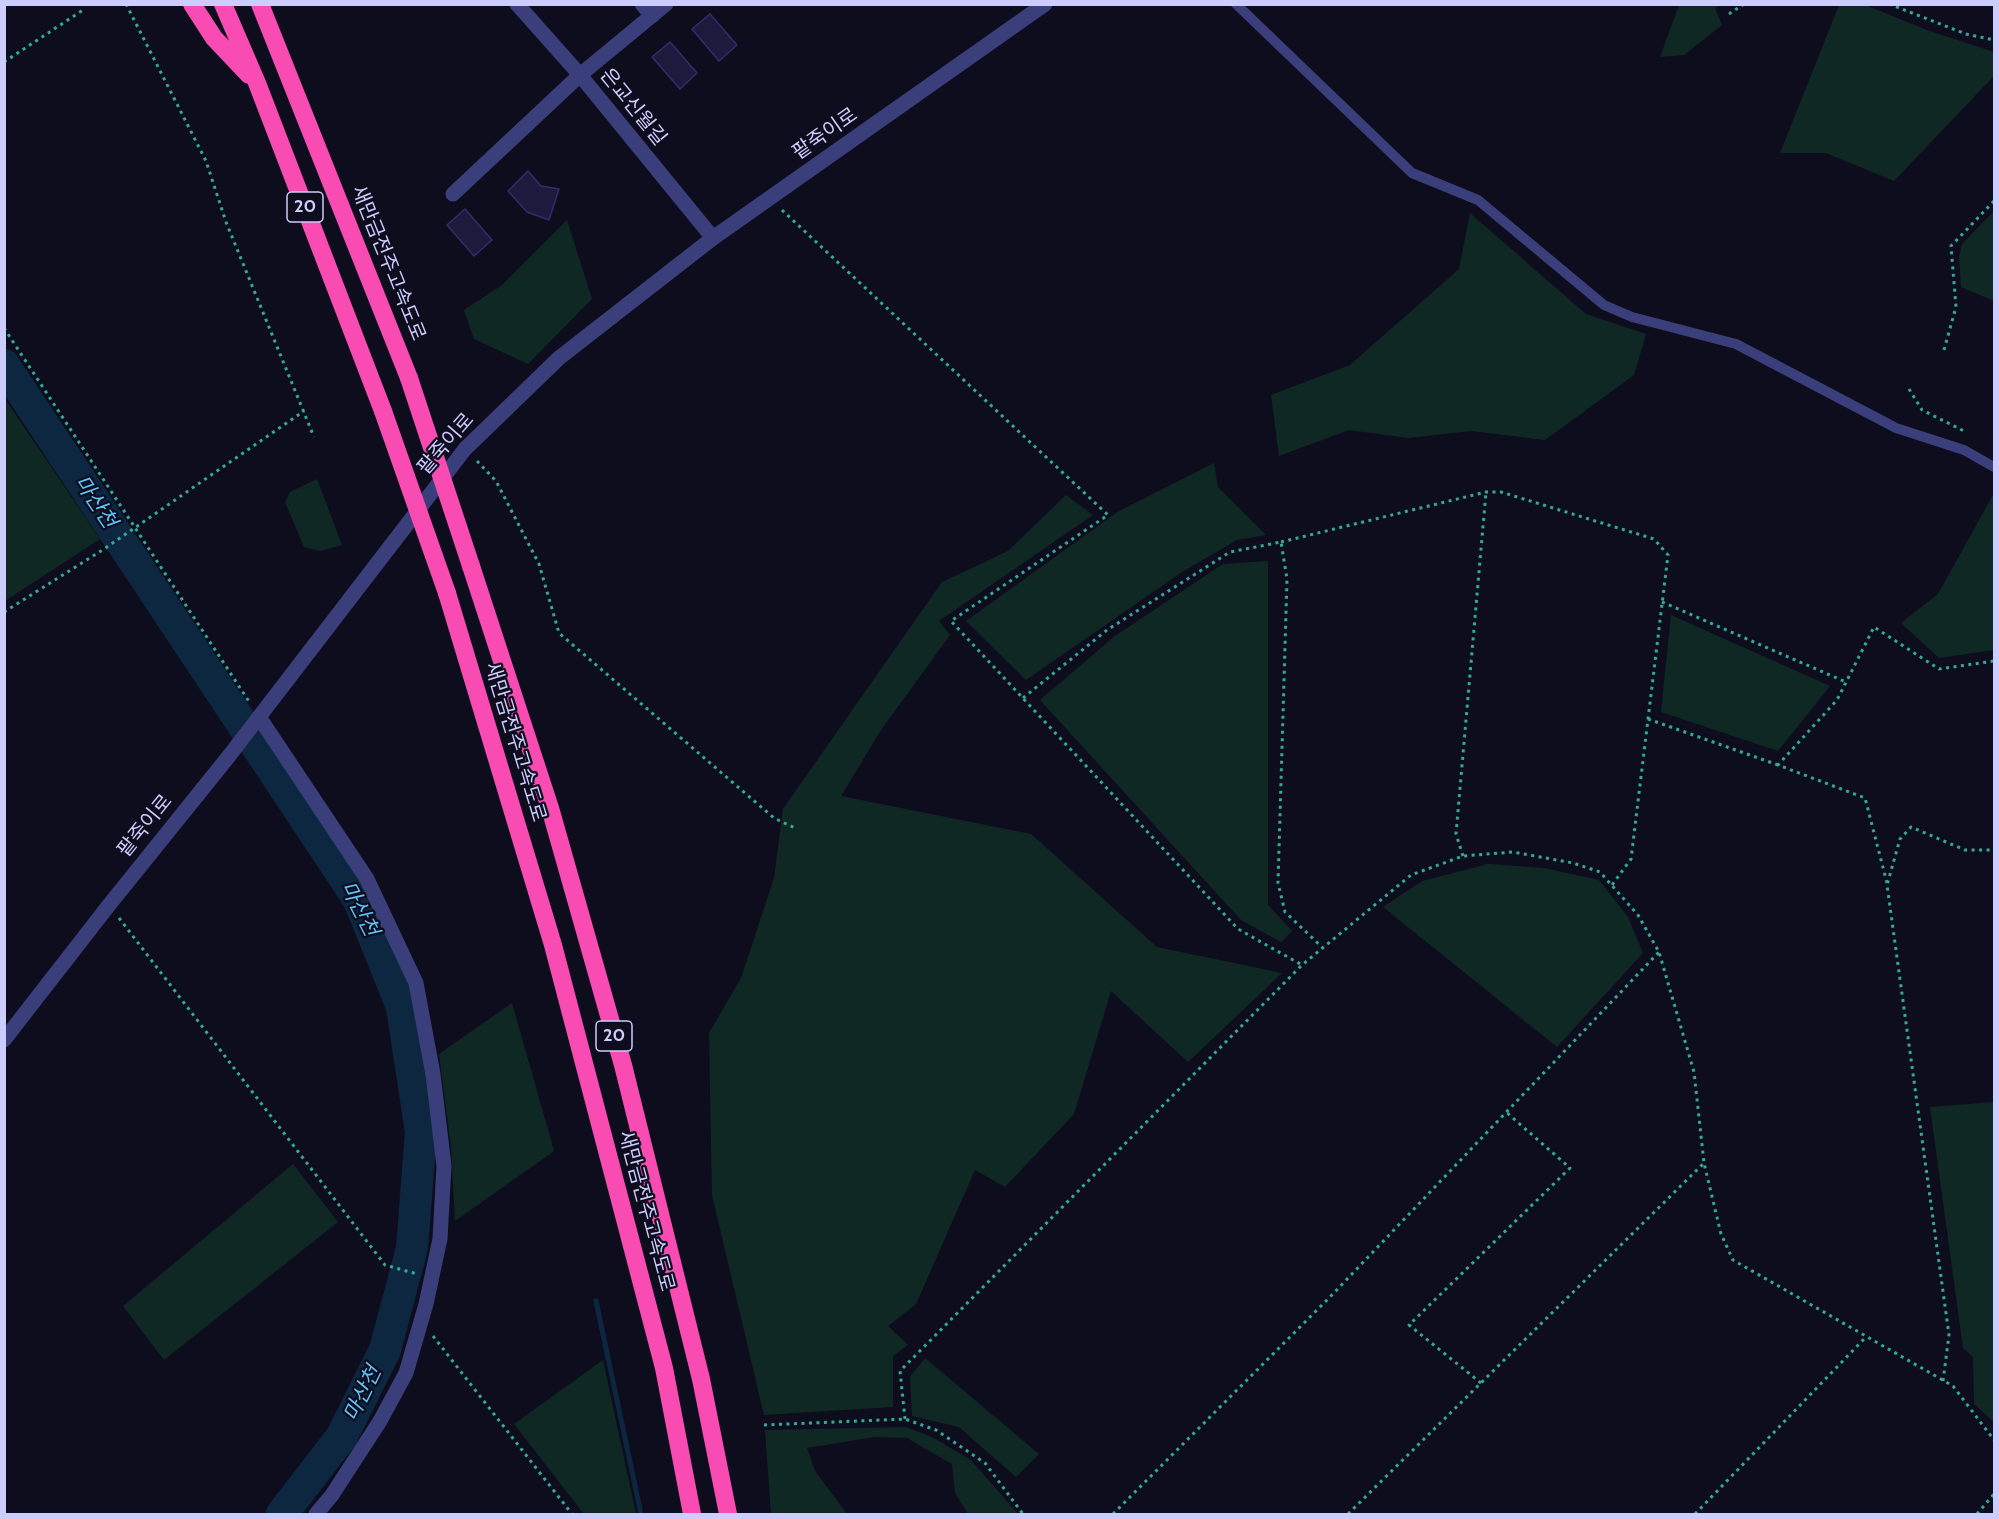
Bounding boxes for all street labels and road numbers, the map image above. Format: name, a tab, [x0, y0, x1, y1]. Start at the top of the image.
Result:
street label: 은교신월길	[595, 64, 671, 150]
street label: 팥죽이로	[788, 103, 862, 165]
street label: 새만금전주고속도로	[346, 182, 430, 344]
road number: 20	[287, 192, 323, 222]
street label: 팥죽이로	[413, 408, 479, 480]
street label: 새만금전주고속도로	[479, 659, 551, 825]
street label: 팥죽이로	[113, 790, 177, 862]
road number: 20	[596, 1021, 632, 1051]
street label: 새만금전주고속도로	[613, 1128, 679, 1294]

